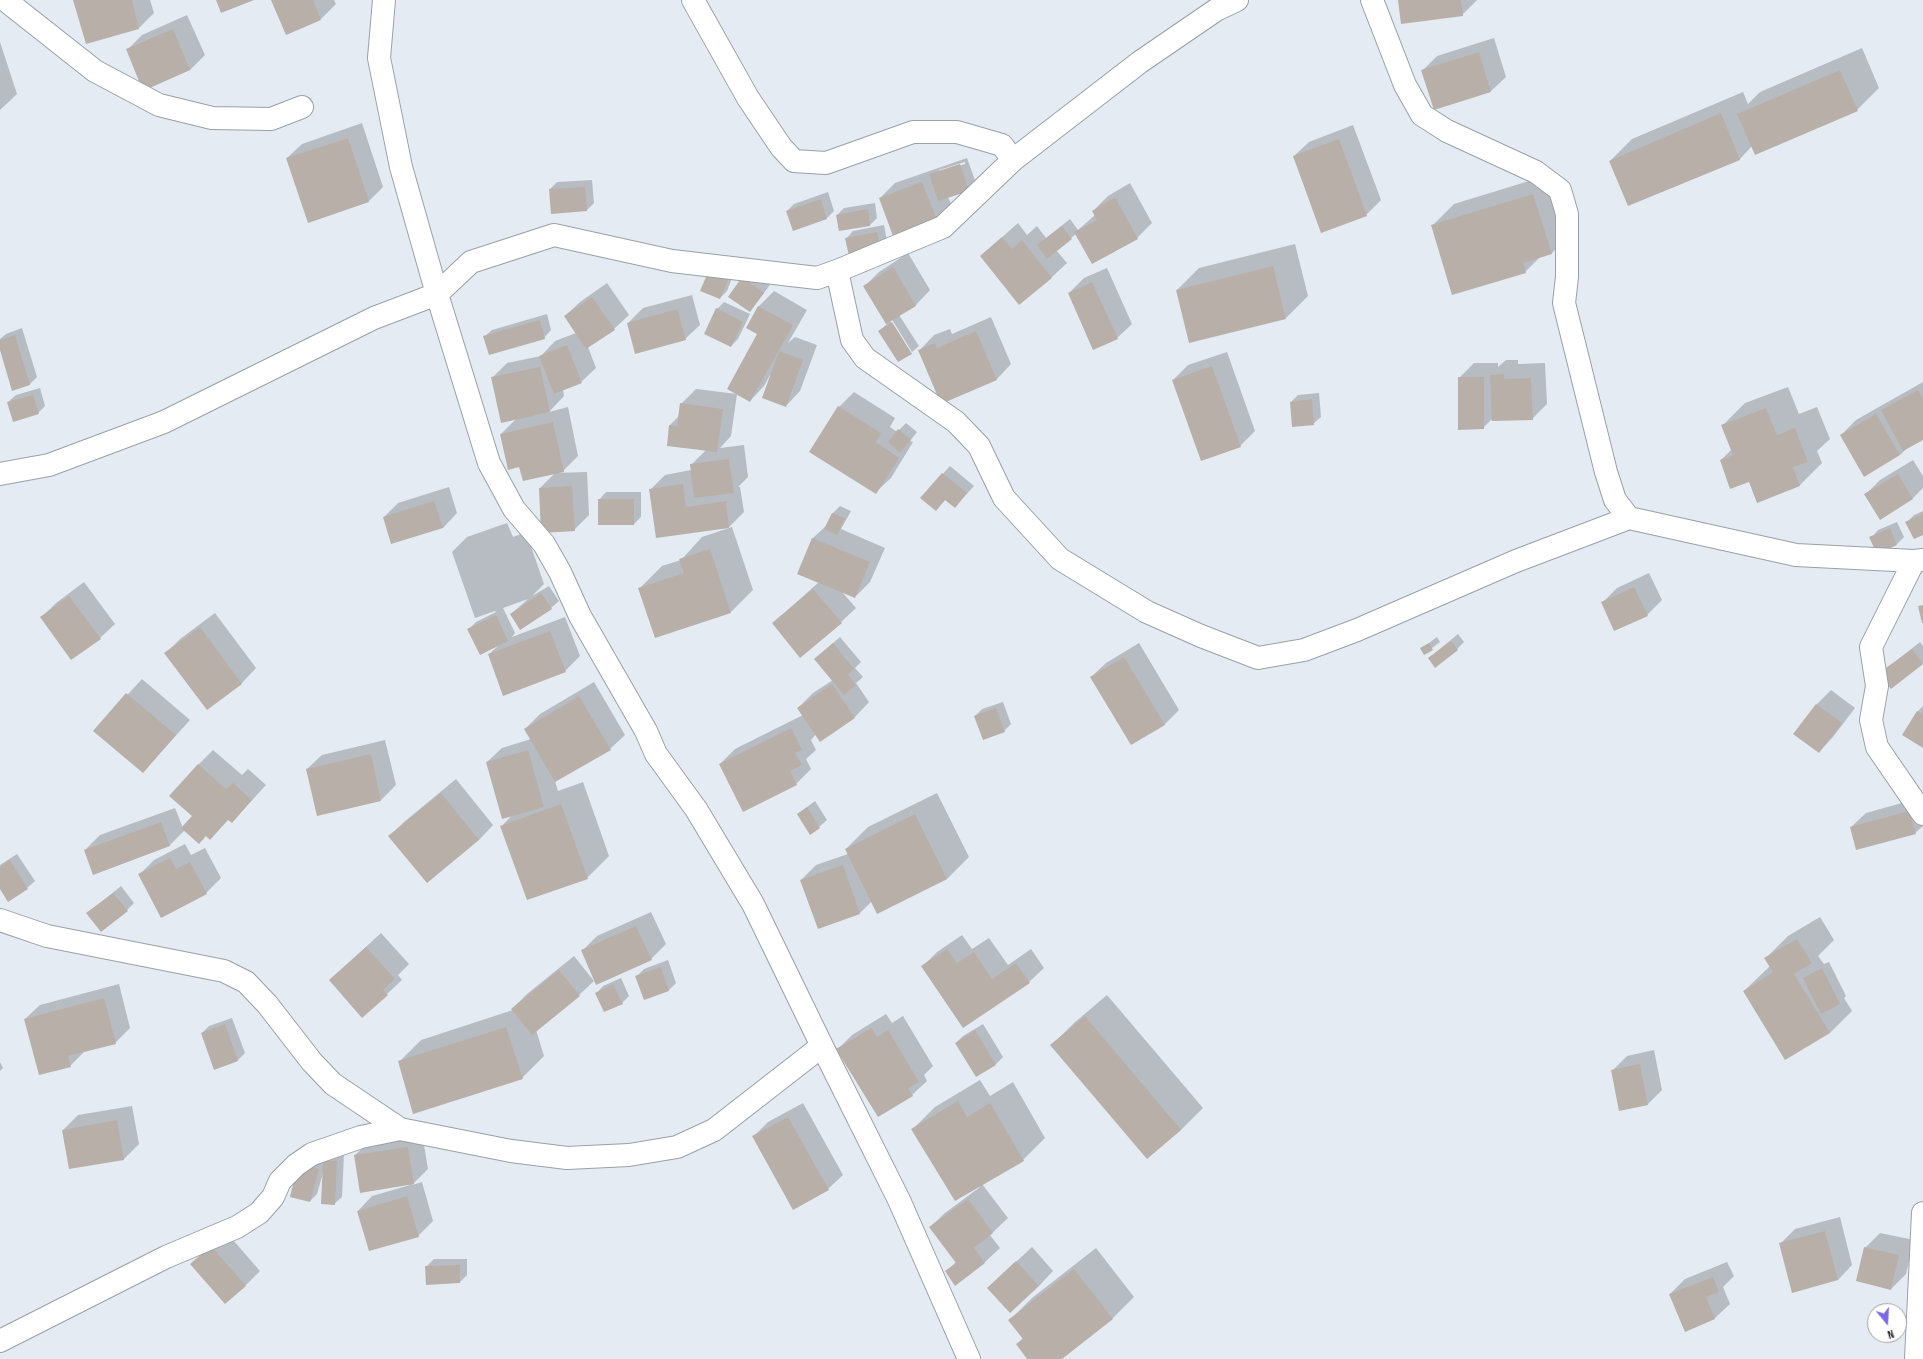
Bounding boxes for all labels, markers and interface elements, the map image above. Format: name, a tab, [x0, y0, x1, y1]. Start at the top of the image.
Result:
north arrow	[1867, 1303, 1907, 1343]
text: N	[1886, 1327, 1895, 1341]

